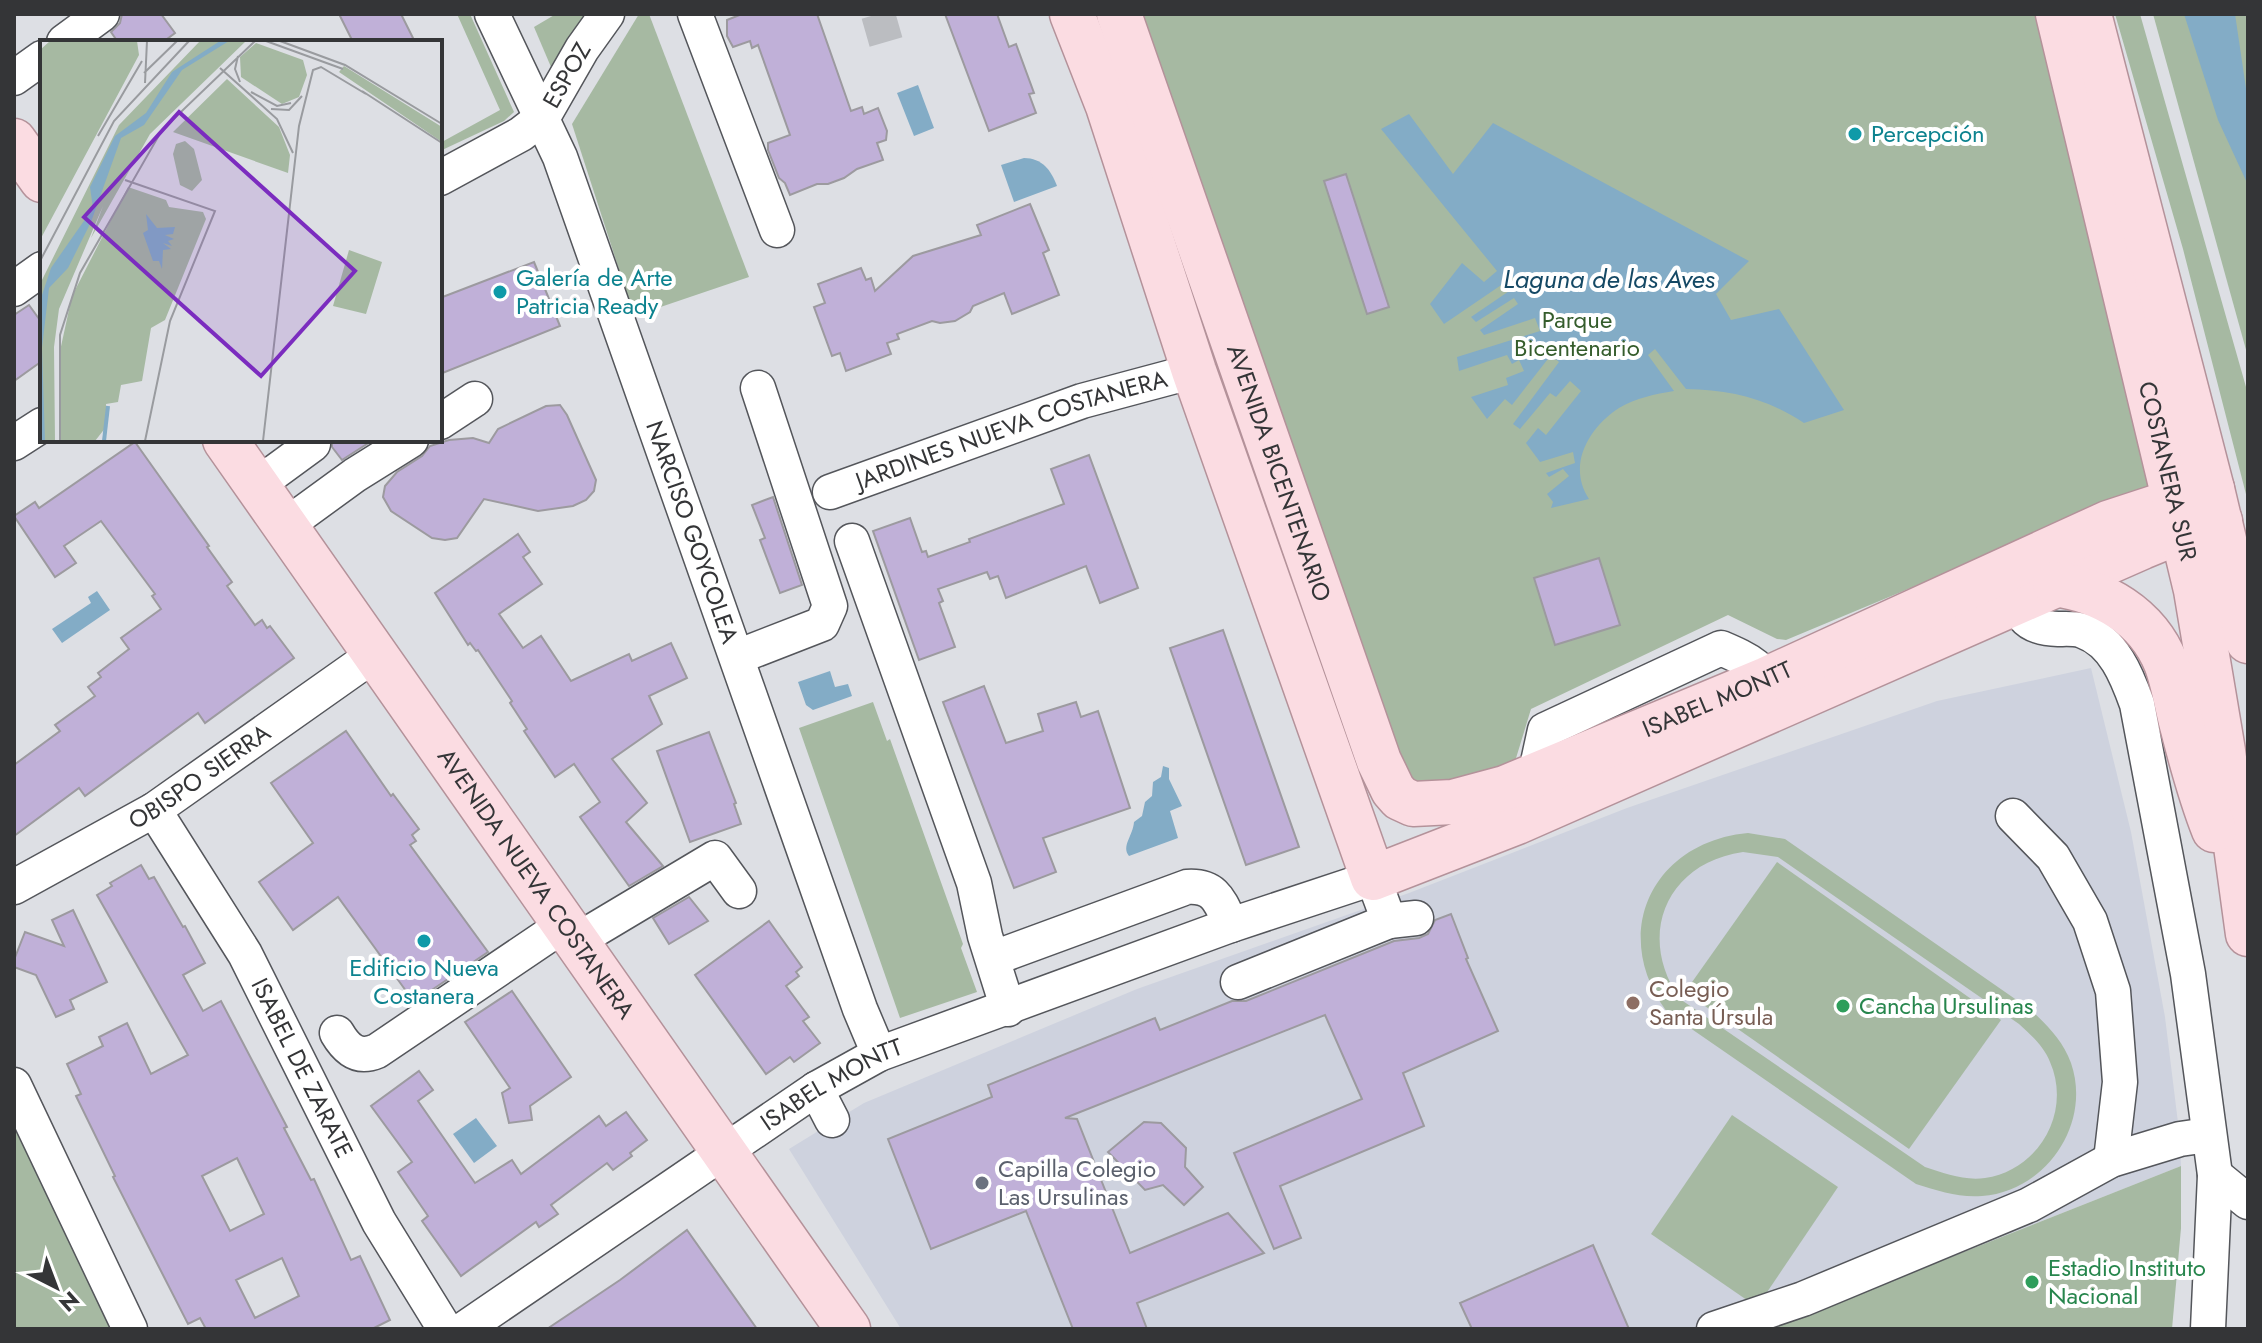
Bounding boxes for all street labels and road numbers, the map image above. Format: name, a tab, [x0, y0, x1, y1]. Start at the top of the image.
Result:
street label: ESPOZ	[534, 36, 599, 115]
street label: AVENIDA BICENTENARIO	[1218, 339, 1340, 606]
street label: JARDINES NUEVA COSTANERA	[848, 361, 1171, 499]
street label: COSTANERA SUR	[2130, 378, 2206, 565]
street label: NARCISO GOYCOLEA	[637, 416, 748, 648]
street label: ISABEL MONTT	[1637, 652, 1798, 746]
street label: OBISPO SIERRA	[122, 715, 278, 838]
street label: AVENIDA NUEVA COSTANERA	[429, 741, 644, 1026]
street label: ISABEL DE ZARATE	[243, 972, 362, 1164]
street label: ISABEL MONTT	[753, 1029, 907, 1139]

